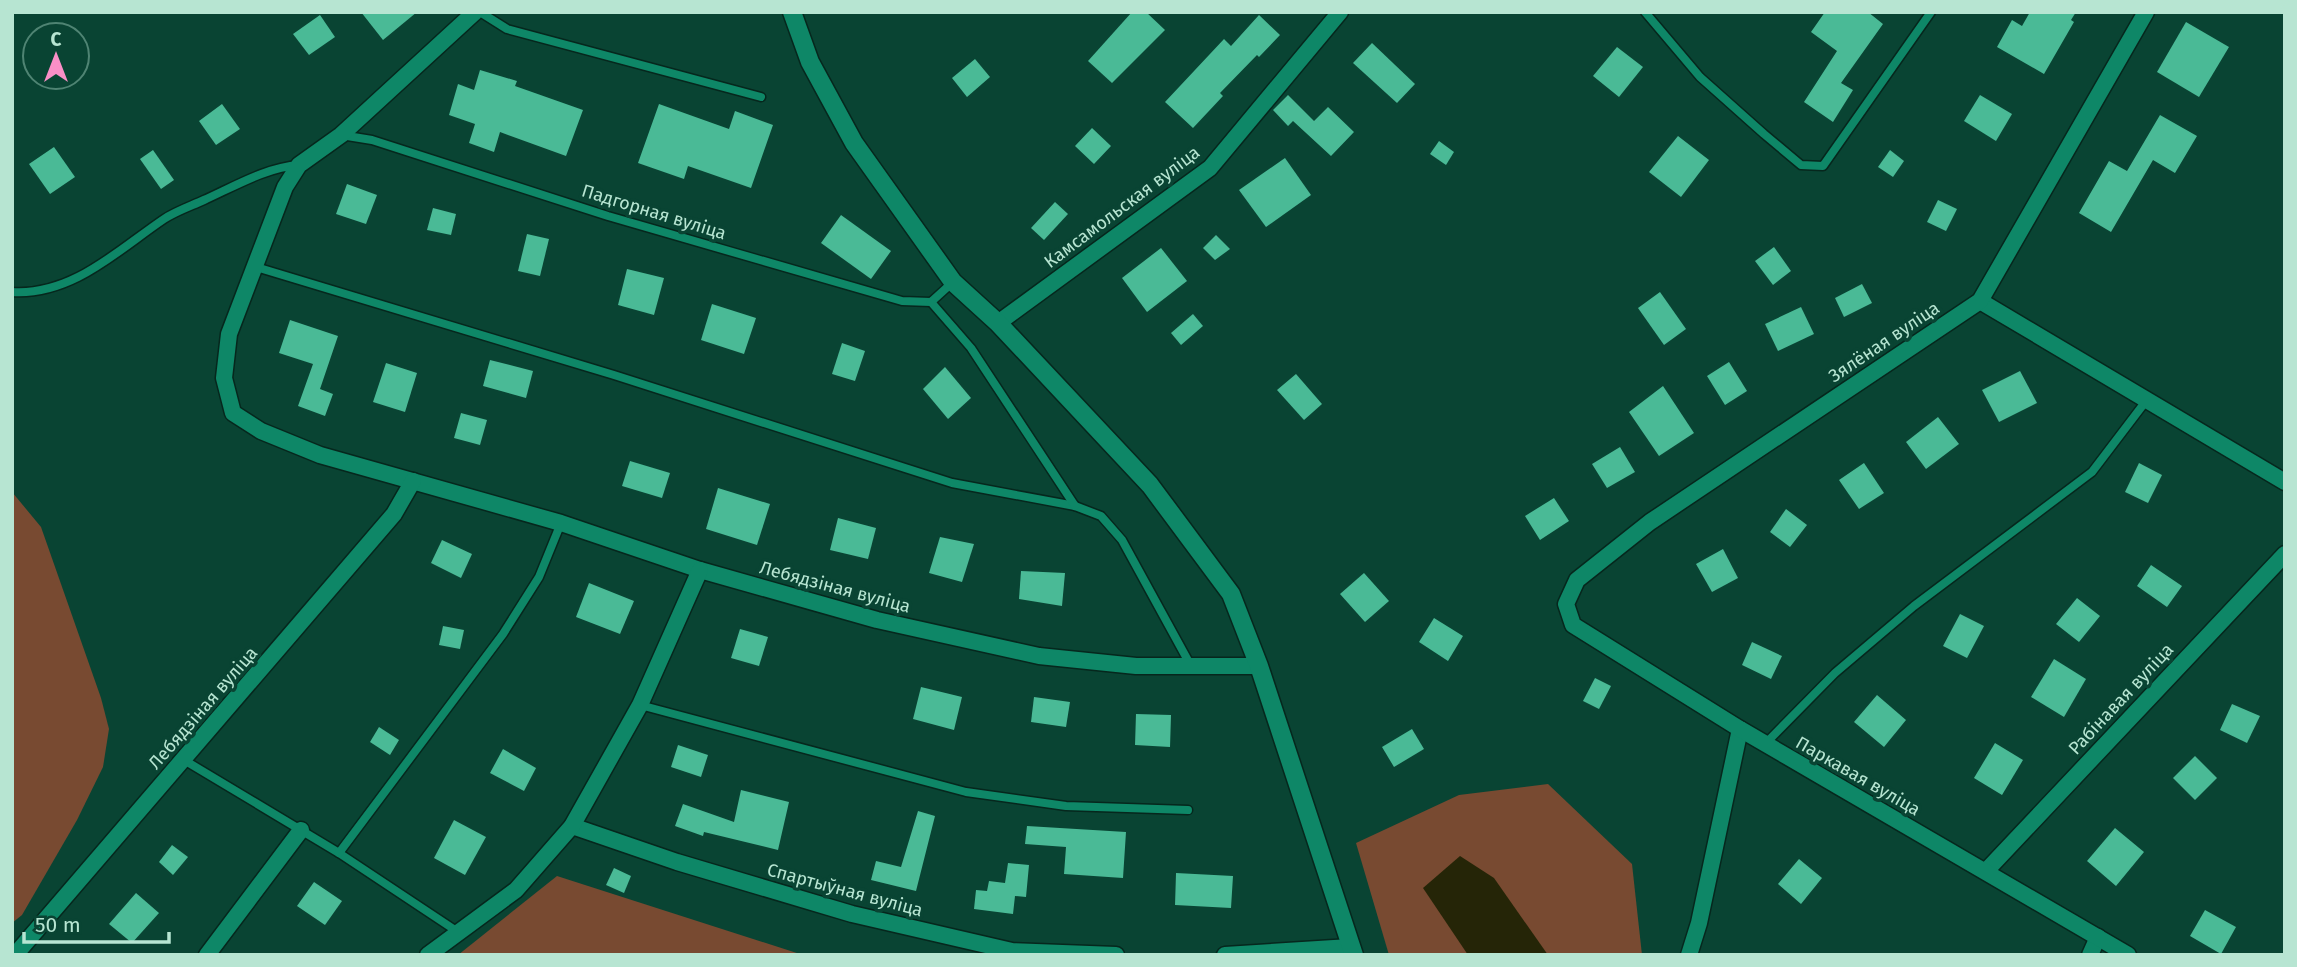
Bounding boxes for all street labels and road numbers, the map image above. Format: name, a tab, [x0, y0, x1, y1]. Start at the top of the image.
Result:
street label: Камсамольская вуліца	[1040, 141, 1204, 273]
street label: Падгорная вуліца	[579, 180, 729, 244]
street label: Зялёная вуліца	[1824, 297, 1944, 387]
street label: Лебядзіная вуліца	[757, 556, 913, 618]
street label: Рабінавая вуліца	[2064, 639, 2178, 759]
street label: Лебядзіная вуліца	[144, 642, 262, 774]
street label: Паркавая вуліца	[1792, 731, 1924, 821]
street label: Спартыўная вуліца	[765, 859, 925, 921]

